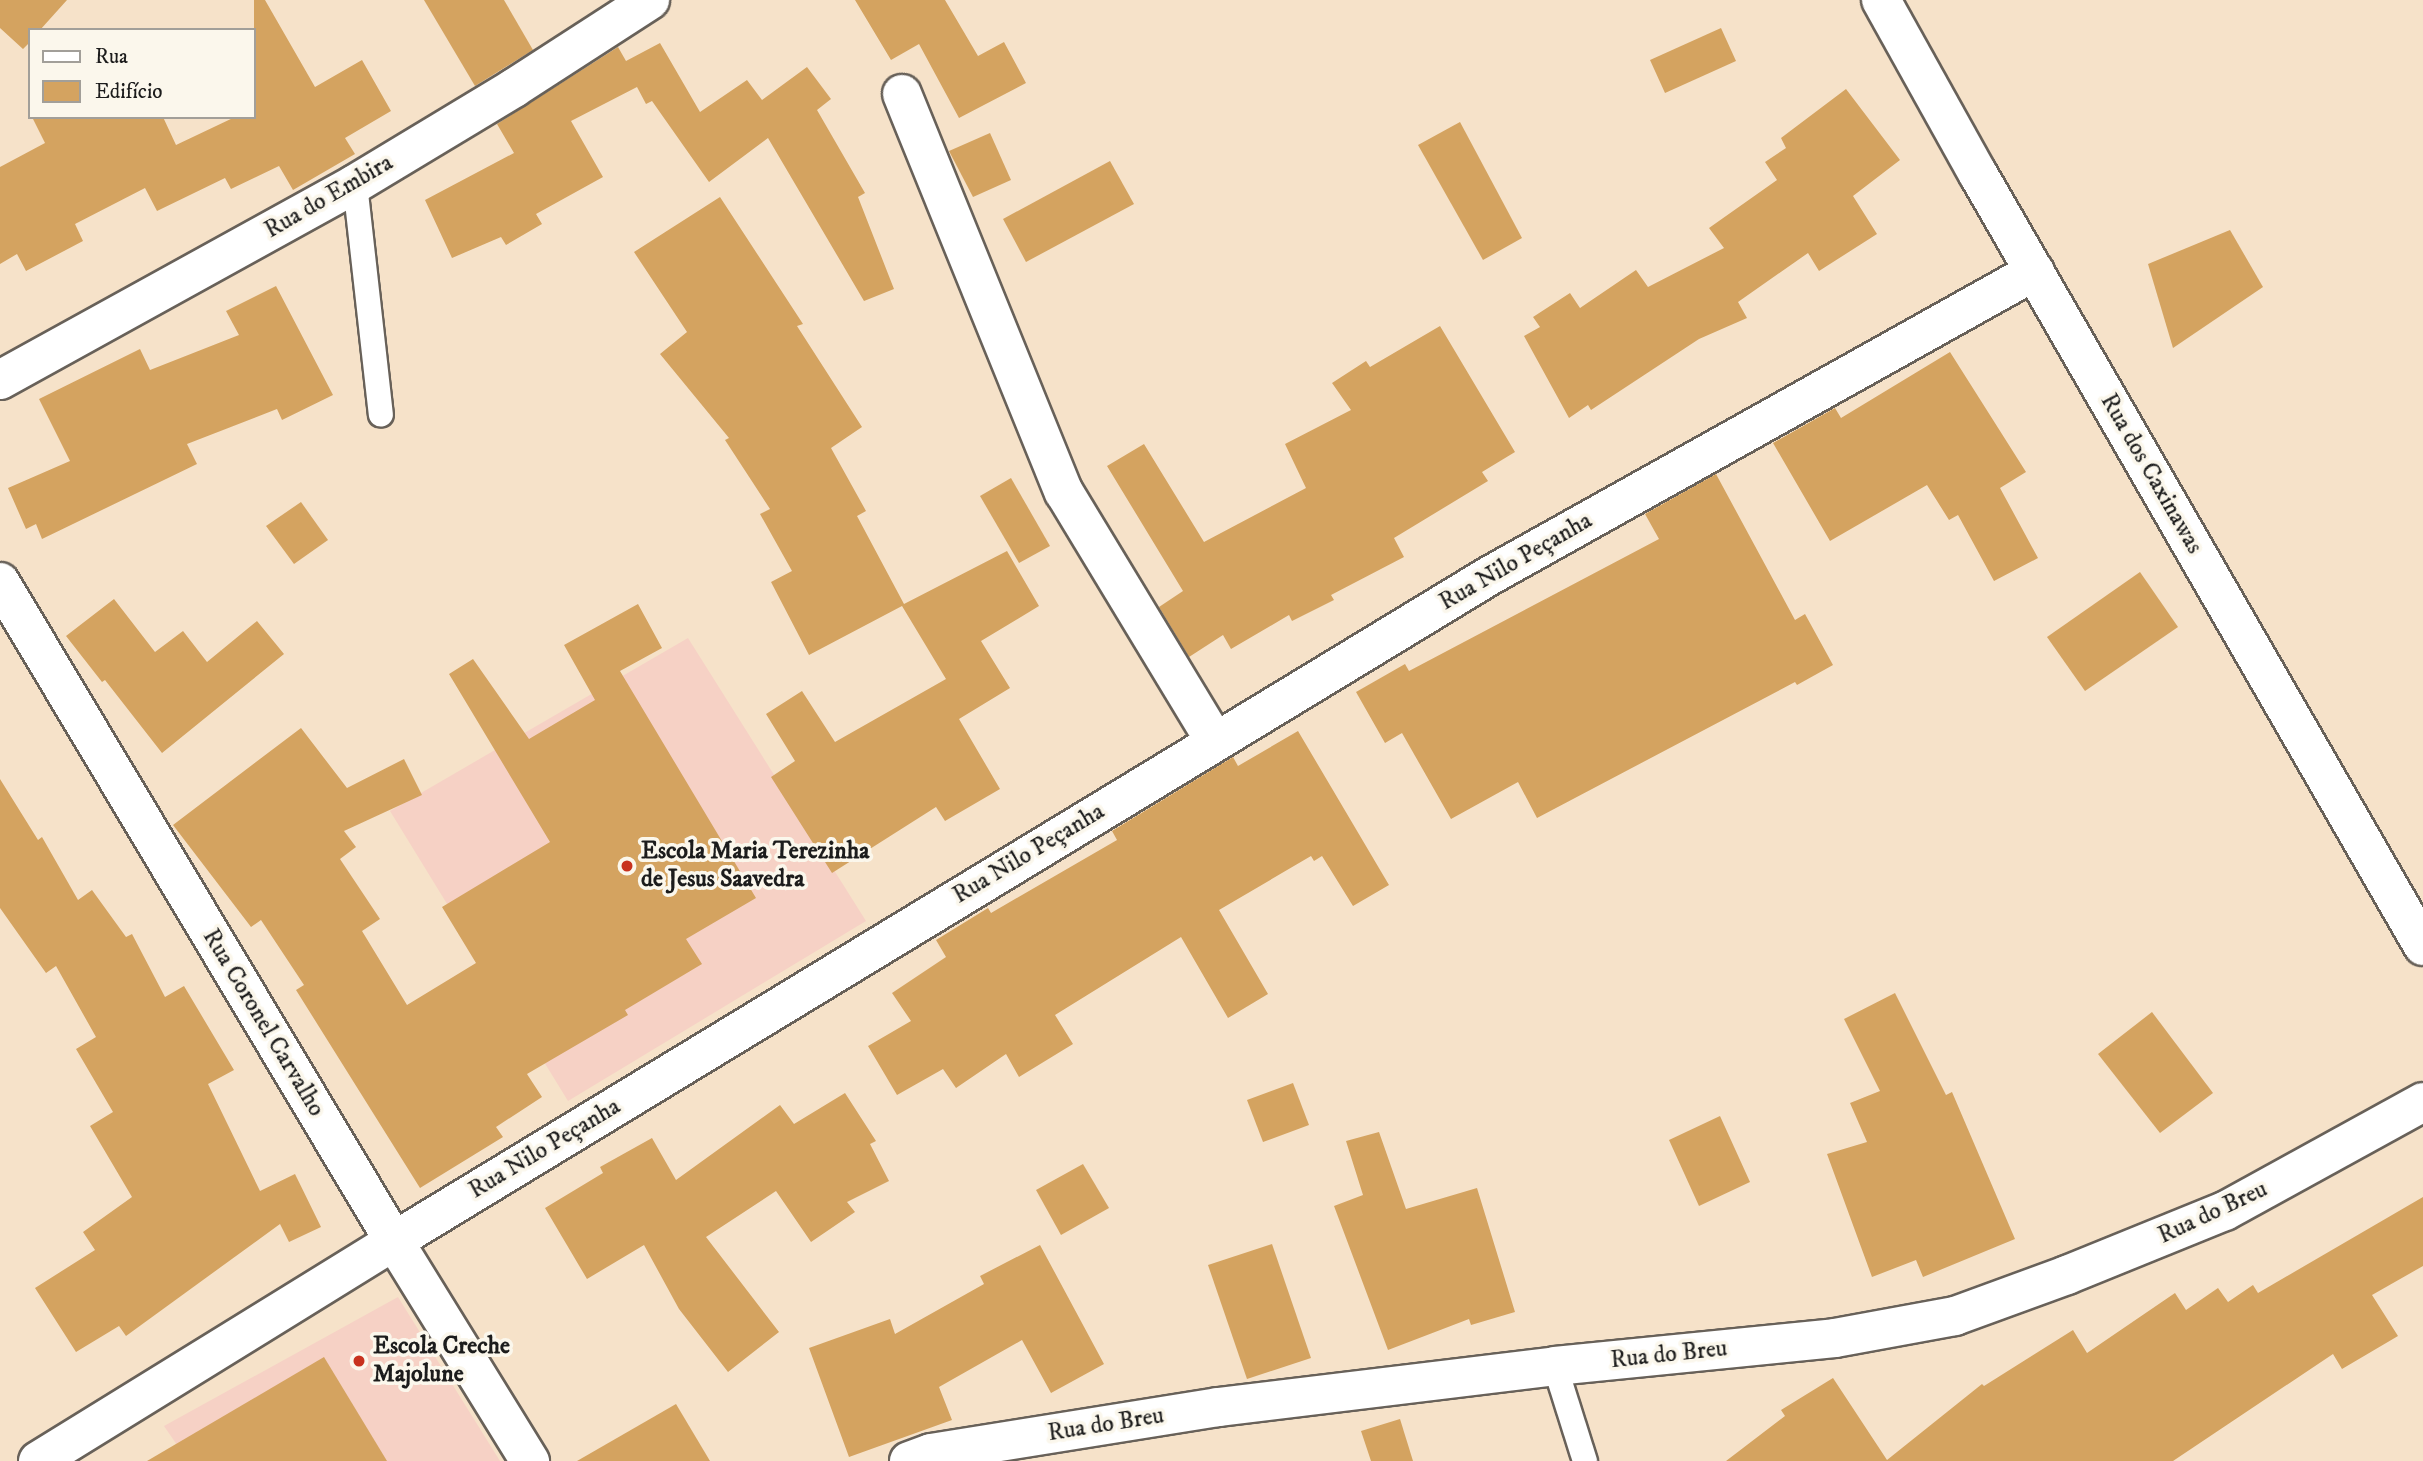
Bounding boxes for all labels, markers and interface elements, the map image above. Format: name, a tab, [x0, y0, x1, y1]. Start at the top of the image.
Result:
legend	[28, 28, 256, 119]
text: Rua	[95, 44, 128, 70]
text: Edifício	[95, 79, 163, 105]
street label: Rua do Embira	[260, 149, 398, 245]
street label: Rua dos Caxinawas	[2094, 389, 2208, 559]
street label: Rua Nilo Peçanha	[1435, 507, 1597, 617]
street label: Rua Nilo Peçanha	[948, 797, 1110, 911]
place label: Escola Maria Terezinha de Jesus Saavedra	[641, 838, 870, 894]
marker: Escola Maria Terezinha de Jesus Saavedra	[619, 858, 635, 874]
street label: Rua Coronel Carvalho	[196, 924, 330, 1122]
street label: Rua Nilo Peçanha	[464, 1092, 626, 1206]
street label: Rua do Breu	[2154, 1175, 2272, 1251]
place label: Escola Creche Majolune	[373, 1333, 510, 1389]
street label: Rua do Breu	[1609, 1335, 1729, 1375]
marker: Escola Creche Majolune	[351, 1353, 367, 1369]
street label: Rua do Breu	[1046, 1402, 1166, 1448]

